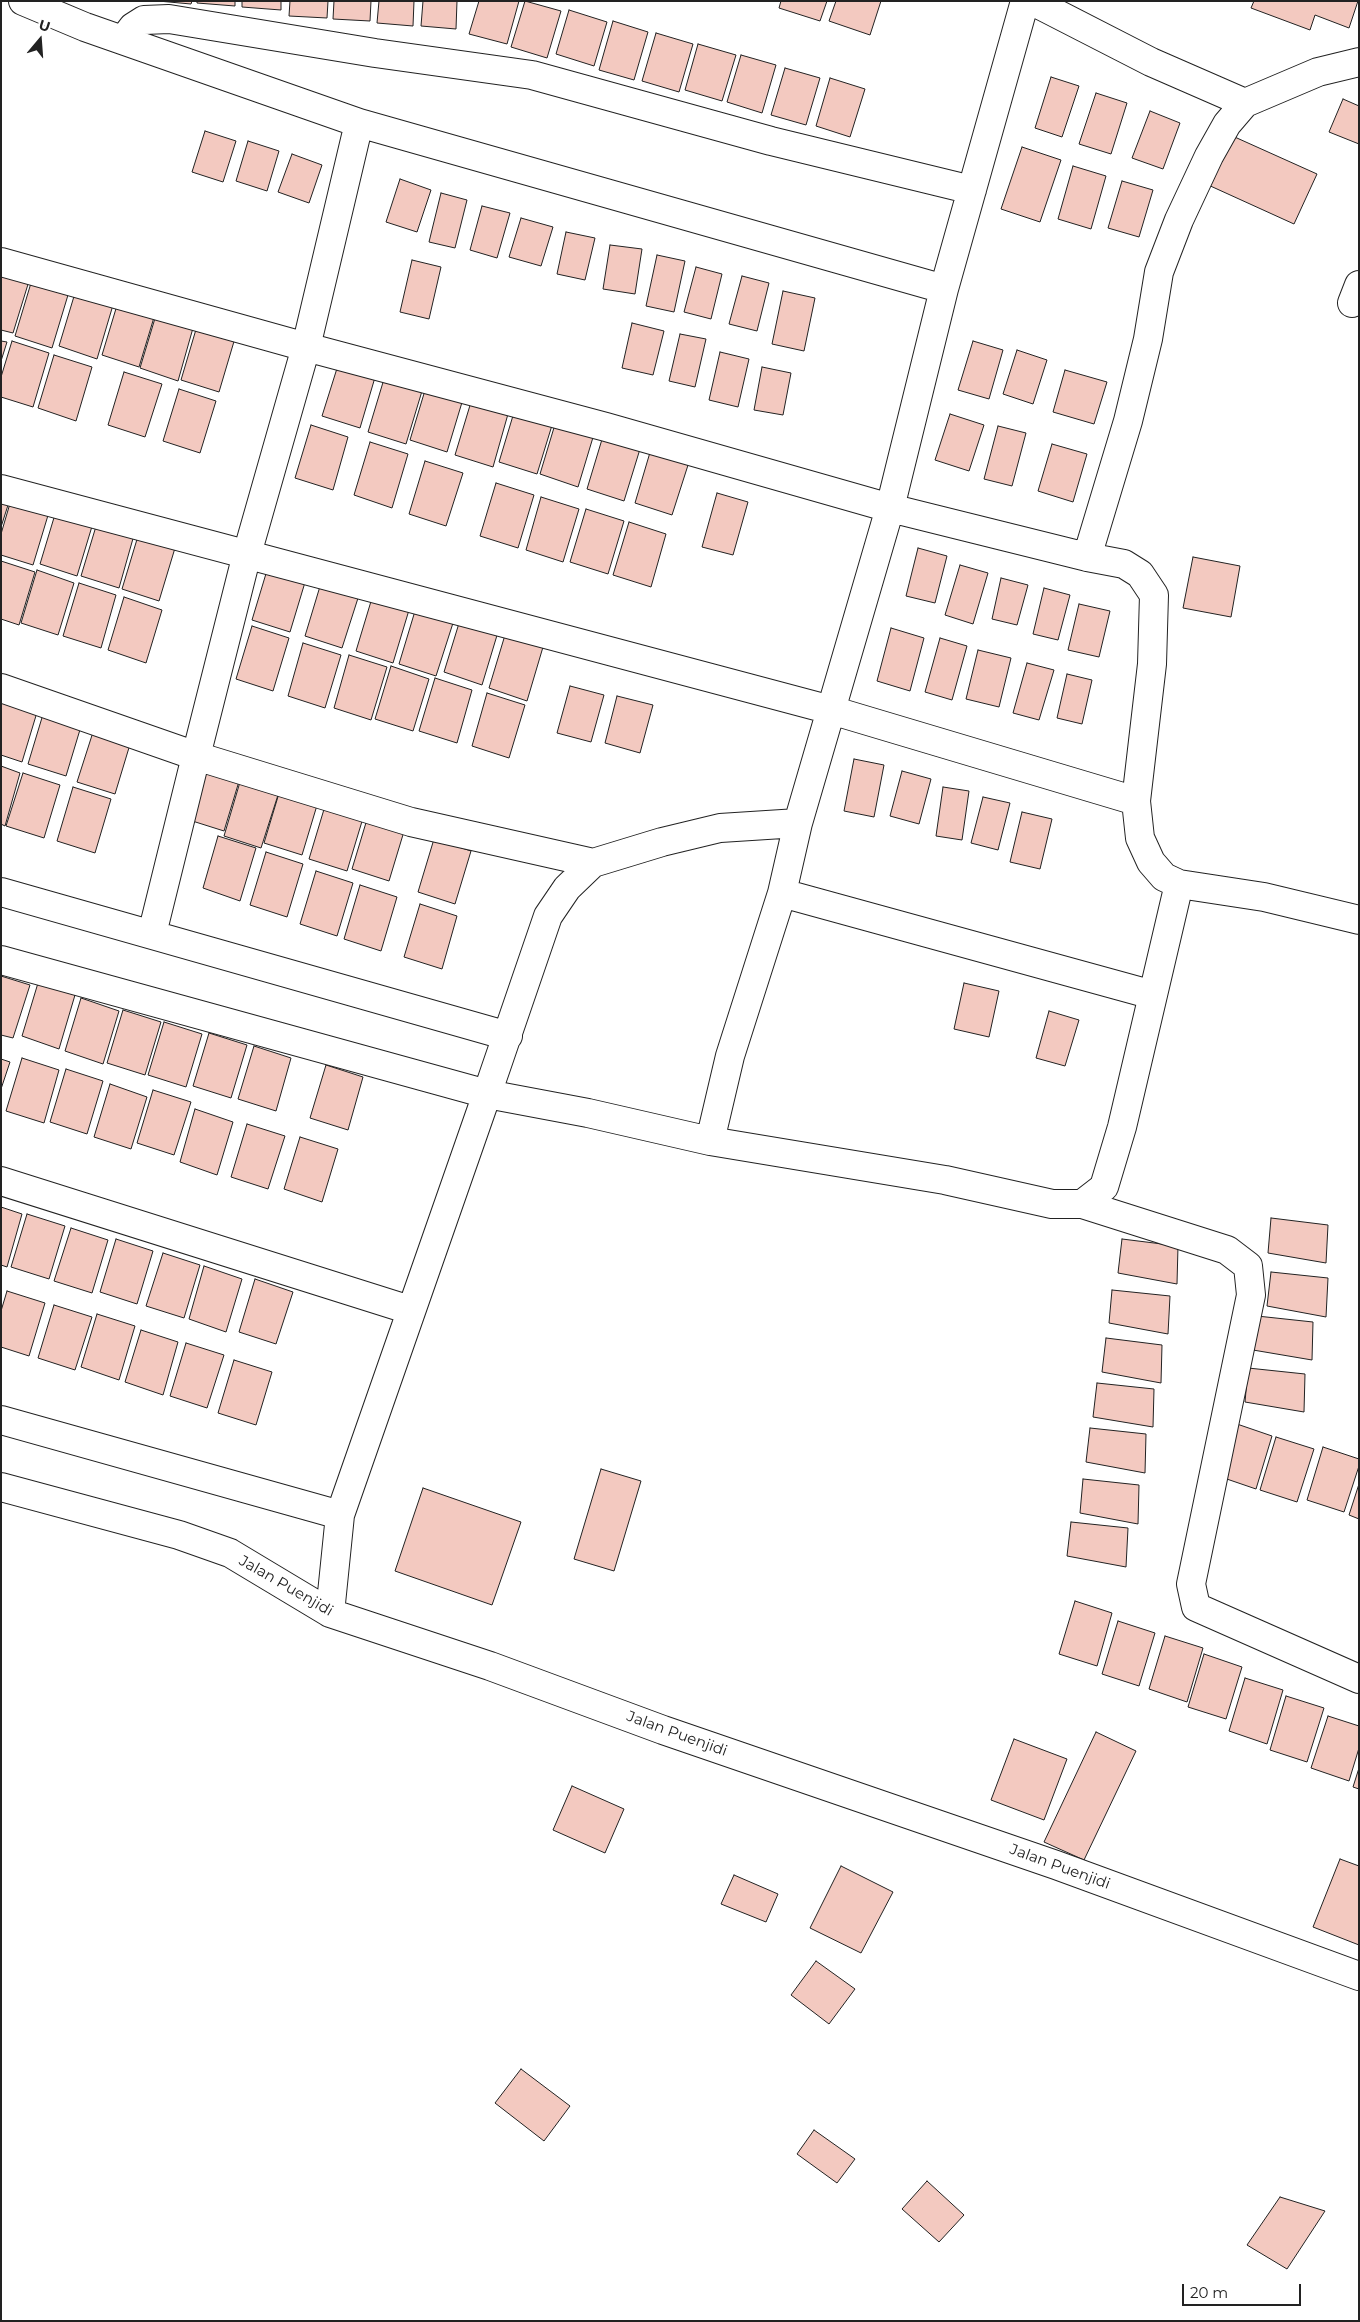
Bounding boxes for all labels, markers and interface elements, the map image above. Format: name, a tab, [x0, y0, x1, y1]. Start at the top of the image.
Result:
north arrow	[15, 15, 65, 65]
text: U	[37, 15, 53, 36]
street label: Jalan Puenjidi	[236, 1552, 336, 1620]
street label: Jalan Puenjidi	[624, 1707, 730, 1761]
street label: Jalan Puenjidi	[1007, 1840, 1113, 1894]
scale bar	[1185, 2274, 1304, 2306]
text: 20 m	[1190, 2283, 1228, 2302]

